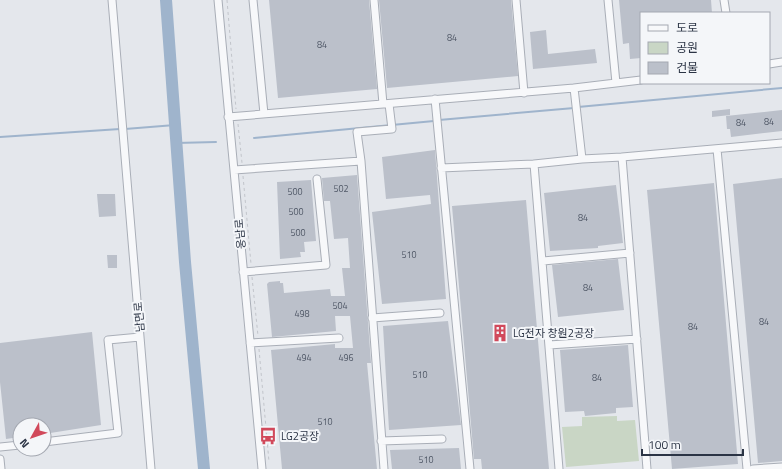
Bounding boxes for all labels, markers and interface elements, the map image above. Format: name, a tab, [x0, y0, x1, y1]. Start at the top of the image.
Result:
legend	[640, 12, 770, 84]
text: 도로	[676, 18, 698, 37]
house number: 84	[447, 31, 457, 44]
house number: 84	[317, 38, 327, 51]
text: 공원	[676, 38, 698, 57]
text: 건물	[676, 58, 698, 77]
house number: 84	[764, 115, 774, 128]
house number: 84	[736, 116, 746, 129]
house number: 502	[333, 182, 349, 195]
house number: 500	[287, 185, 303, 198]
house number: 500	[288, 205, 304, 218]
house number: 84	[578, 211, 588, 224]
street label: 웅남로	[231, 218, 249, 250]
house number: 500	[290, 226, 306, 239]
house number: 510	[401, 248, 417, 261]
house number: 84	[583, 281, 593, 294]
house number: 504	[332, 299, 348, 312]
street label: 남면로	[130, 301, 148, 333]
house number: 498	[294, 307, 310, 320]
house number: 84	[759, 315, 769, 328]
house number: 84	[688, 320, 698, 333]
building icon: LG전자 창원2공장	[490, 323, 510, 343]
place label: LG전자 창원2공장	[513, 325, 594, 341]
house number: 494	[296, 351, 312, 364]
house number: 496	[338, 351, 354, 364]
house number: 510	[412, 368, 428, 381]
house number: 84	[592, 371, 602, 384]
house number: 510	[317, 415, 333, 428]
north arrow	[12, 417, 52, 457]
bus stop icon: LG2공장	[258, 426, 278, 446]
place label: LG2공장	[281, 428, 319, 444]
scale bar	[642, 431, 743, 457]
text: N	[16, 435, 33, 451]
text: 100 m	[648, 435, 681, 454]
house number: 510	[418, 453, 434, 466]

